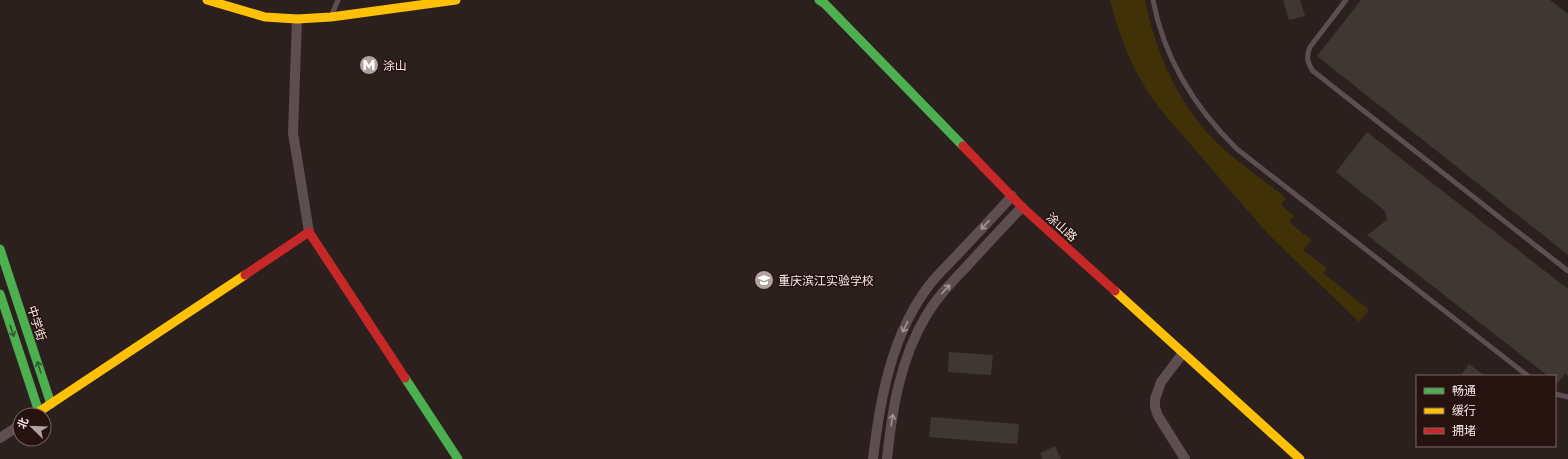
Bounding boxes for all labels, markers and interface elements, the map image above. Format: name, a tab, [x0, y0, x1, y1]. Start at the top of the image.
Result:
metro station icon: 涂山	[358, 54, 380, 76]
place label: 涂山	[383, 58, 407, 73]
street label: 涂山路	[1044, 209, 1080, 245]
one-way arrow	[980, 220, 990, 230]
school or university icon: 重庆滨江实验学校	[753, 269, 775, 291]
place label: 重庆滨江实验学校	[778, 273, 874, 288]
one-way arrow	[941, 284, 950, 294]
street label: 中学街	[24, 304, 50, 342]
one-way arrow	[901, 320, 908, 332]
one-way arrow	[9, 324, 16, 337]
one-way arrow	[35, 360, 42, 373]
legend	[1416, 375, 1556, 447]
text: 畅通	[1452, 383, 1476, 398]
text: 缓行	[1452, 403, 1476, 418]
north arrow	[12, 407, 52, 447]
one-way arrow	[888, 414, 896, 427]
text: 北	[14, 415, 30, 430]
text: 拥堵	[1452, 423, 1476, 438]

